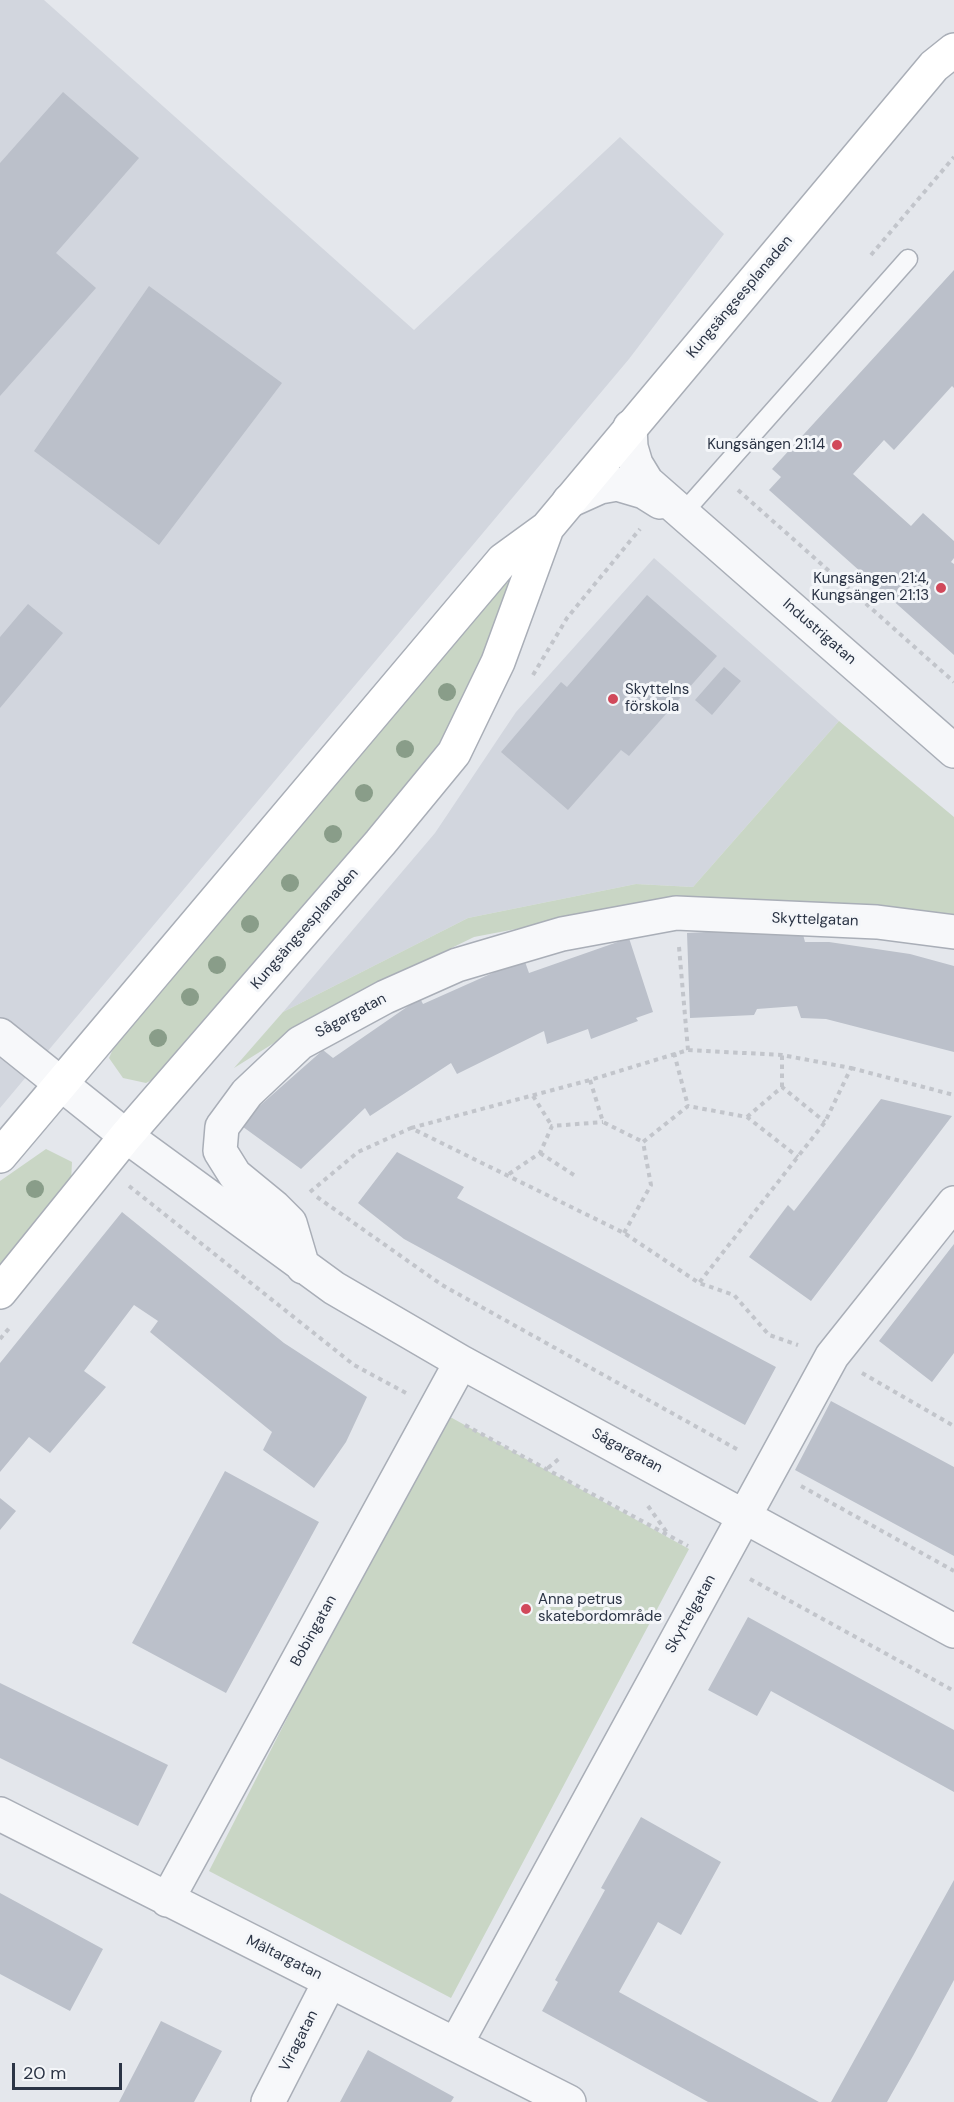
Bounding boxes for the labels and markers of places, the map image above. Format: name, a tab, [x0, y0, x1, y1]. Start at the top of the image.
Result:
place label: Kungsängen 21:14	[707, 436, 825, 454]
marker: Kungsängen 21:14	[830, 438, 844, 452]
place label: Kungsängen 21:4, Kungsängen 21:13	[812, 570, 929, 605]
marker: Kungsängen 21:4, Kungsängen 21:13	[934, 581, 948, 595]
place label: Skyttelns förskola	[625, 681, 689, 716]
marker: Skyttelns förskola	[606, 692, 620, 706]
place label: Anna petrus skatebordområde	[538, 1591, 662, 1626]
marker: Anna petrus skatebordområde	[519, 1602, 533, 1616]

